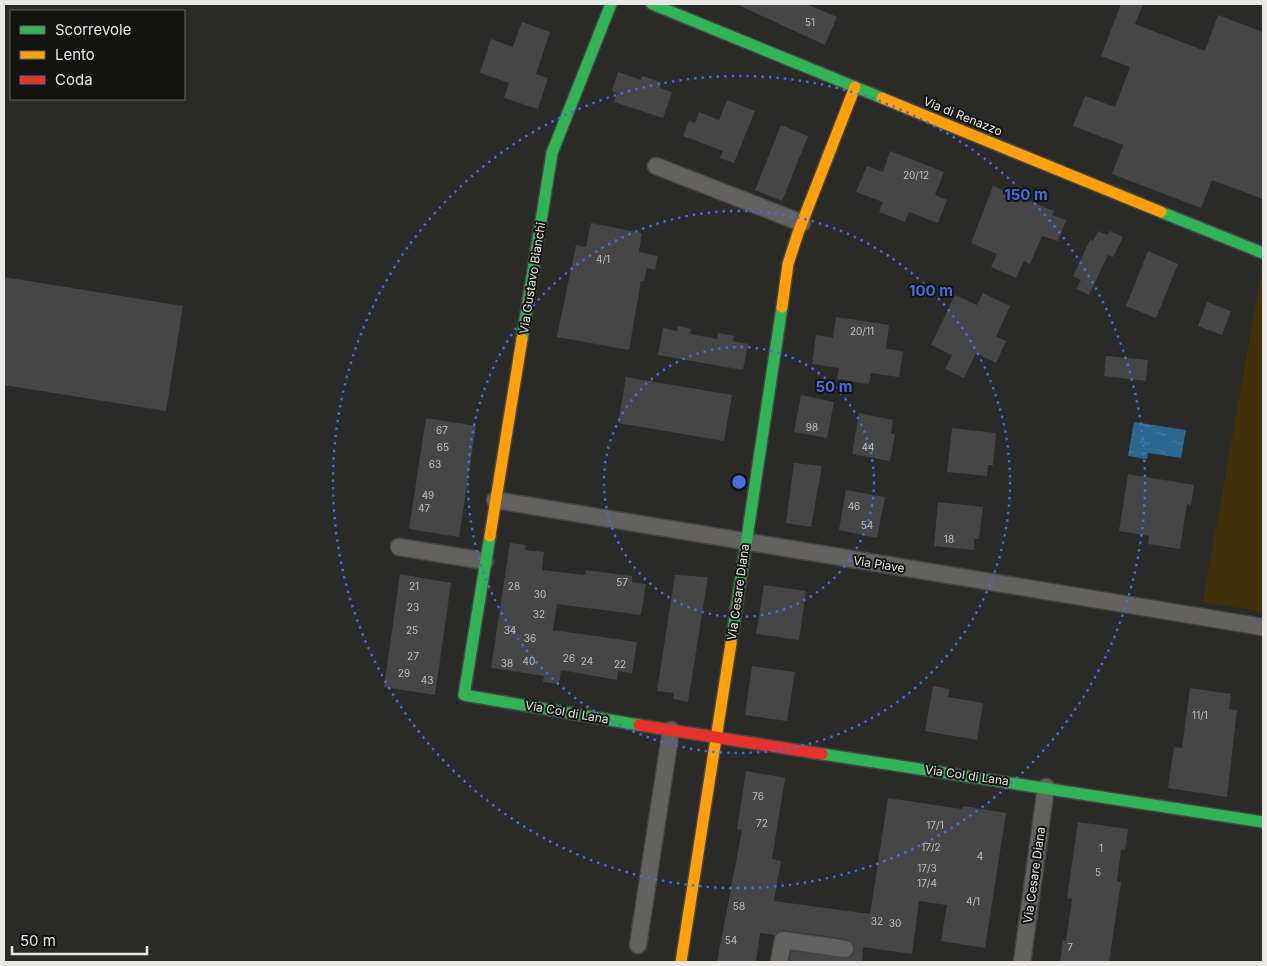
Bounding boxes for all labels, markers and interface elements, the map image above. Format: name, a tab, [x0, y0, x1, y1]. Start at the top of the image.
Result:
legend	[10, 10, 185, 100]
house number: 51	[805, 16, 815, 28]
text: Scorrevole	[55, 20, 131, 39]
text: Lento	[55, 45, 95, 64]
text: Coda	[55, 70, 93, 89]
street label: Via di Renazzo	[921, 93, 1005, 139]
house number: 20/12	[903, 169, 929, 181]
text: 150 m	[1004, 185, 1048, 204]
street label: Via Gustavo Bianchi	[516, 221, 548, 335]
house number: 4/1	[596, 253, 610, 265]
text: 100 m	[909, 281, 953, 300]
house number: 20/11	[850, 325, 874, 337]
text: 50 m	[816, 377, 852, 396]
house number: 98	[806, 421, 818, 433]
house number: 67	[436, 424, 448, 436]
house number: 65	[437, 441, 449, 453]
house number: 44	[862, 441, 874, 453]
house number: 63	[429, 458, 441, 470]
centre of rings	[730, 473, 748, 491]
house number: 49	[422, 489, 434, 501]
house number: 46	[848, 500, 860, 512]
house number: 47	[418, 502, 430, 514]
house number: 54	[861, 519, 873, 531]
house number: 18	[944, 533, 954, 545]
street label: Via Cesare Diana	[724, 543, 752, 641]
street label: Via Piave	[852, 553, 906, 575]
house number: 57	[616, 576, 628, 588]
house number: 21	[409, 580, 419, 592]
house number: 28	[508, 580, 520, 592]
house number: 30	[534, 588, 546, 600]
house number: 23	[407, 601, 419, 613]
house number: 32	[533, 608, 545, 620]
house number: 25	[406, 624, 418, 636]
house number: 34	[504, 624, 516, 636]
house number: 36	[524, 632, 536, 644]
house number: 27	[407, 650, 419, 662]
house number: 26	[563, 652, 575, 664]
house number: 40	[523, 655, 535, 667]
house number: 24	[581, 655, 593, 667]
house number: 38	[501, 657, 513, 669]
house number: 22	[614, 658, 626, 670]
house number: 29	[398, 667, 410, 679]
house number: 43	[421, 674, 433, 686]
street label: Via Col di Lana	[524, 697, 610, 727]
house number: 11/1	[1192, 709, 1208, 721]
street label: Via Col di Lana	[924, 762, 1010, 788]
house number: 76	[752, 790, 764, 802]
house number: 72	[756, 817, 768, 829]
house number: 17/1	[926, 819, 944, 831]
street label: Via Cesare Diana	[1020, 826, 1048, 924]
house number: 17/2	[921, 841, 941, 853]
house number: 1	[1099, 842, 1103, 854]
house number: 4	[977, 850, 983, 862]
house number: 17/3	[917, 862, 937, 874]
house number: 5	[1095, 866, 1101, 878]
house number: 17/4	[917, 877, 937, 889]
house number: 4/1	[966, 895, 980, 907]
house number: 58	[733, 900, 745, 912]
house number: 32	[871, 915, 883, 927]
house number: 30	[889, 917, 901, 929]
scale bar	[12, 924, 148, 956]
text: 50 m	[20, 931, 56, 950]
house number: 54	[725, 934, 737, 946]
house number: 7	[1067, 941, 1073, 953]

